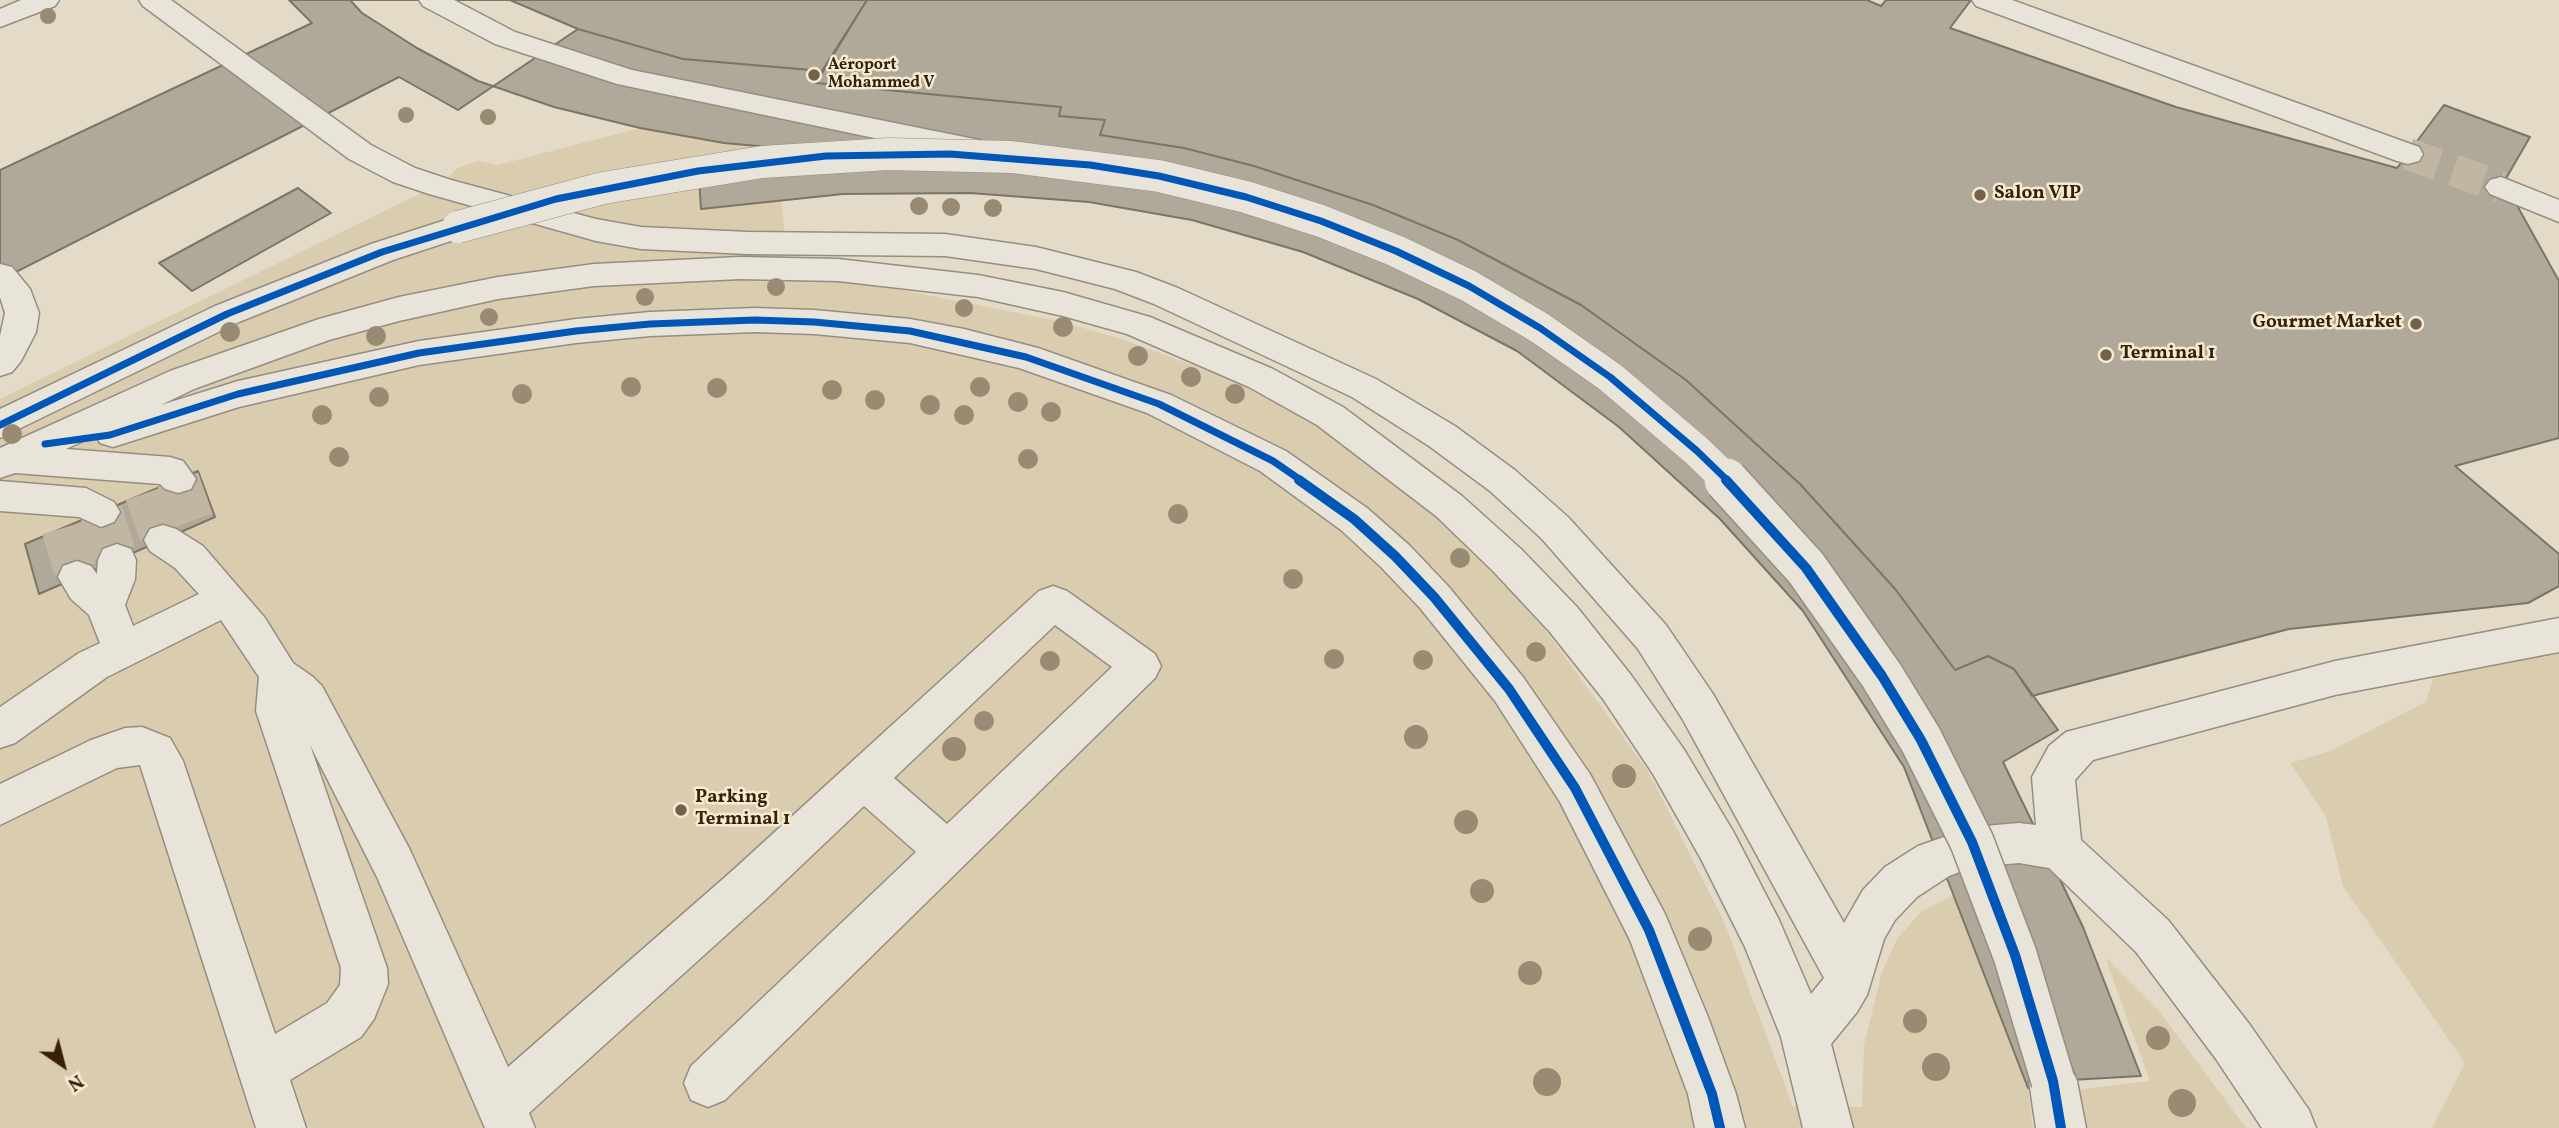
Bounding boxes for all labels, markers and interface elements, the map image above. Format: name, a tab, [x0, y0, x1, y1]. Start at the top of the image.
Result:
place label: Aéroport Mohammed V	[828, 56, 934, 94]
marker: Aéroport Mohammed V	[806, 67, 822, 83]
place label: Salon VIP	[1994, 184, 2081, 206]
marker: Salon VIP	[1972, 187, 1988, 203]
place label: Gourmet Market	[2252, 313, 2402, 335]
marker: Gourmet Market	[2408, 316, 2424, 332]
place label: Terminal 1	[2120, 344, 2215, 366]
marker: Terminal 1	[2098, 347, 2114, 363]
place label: Parking Terminal 1	[695, 788, 790, 832]
marker: Parking Terminal 1	[673, 802, 689, 818]
north arrow	[28, 1030, 98, 1100]
text: N	[62, 1068, 88, 1097]

